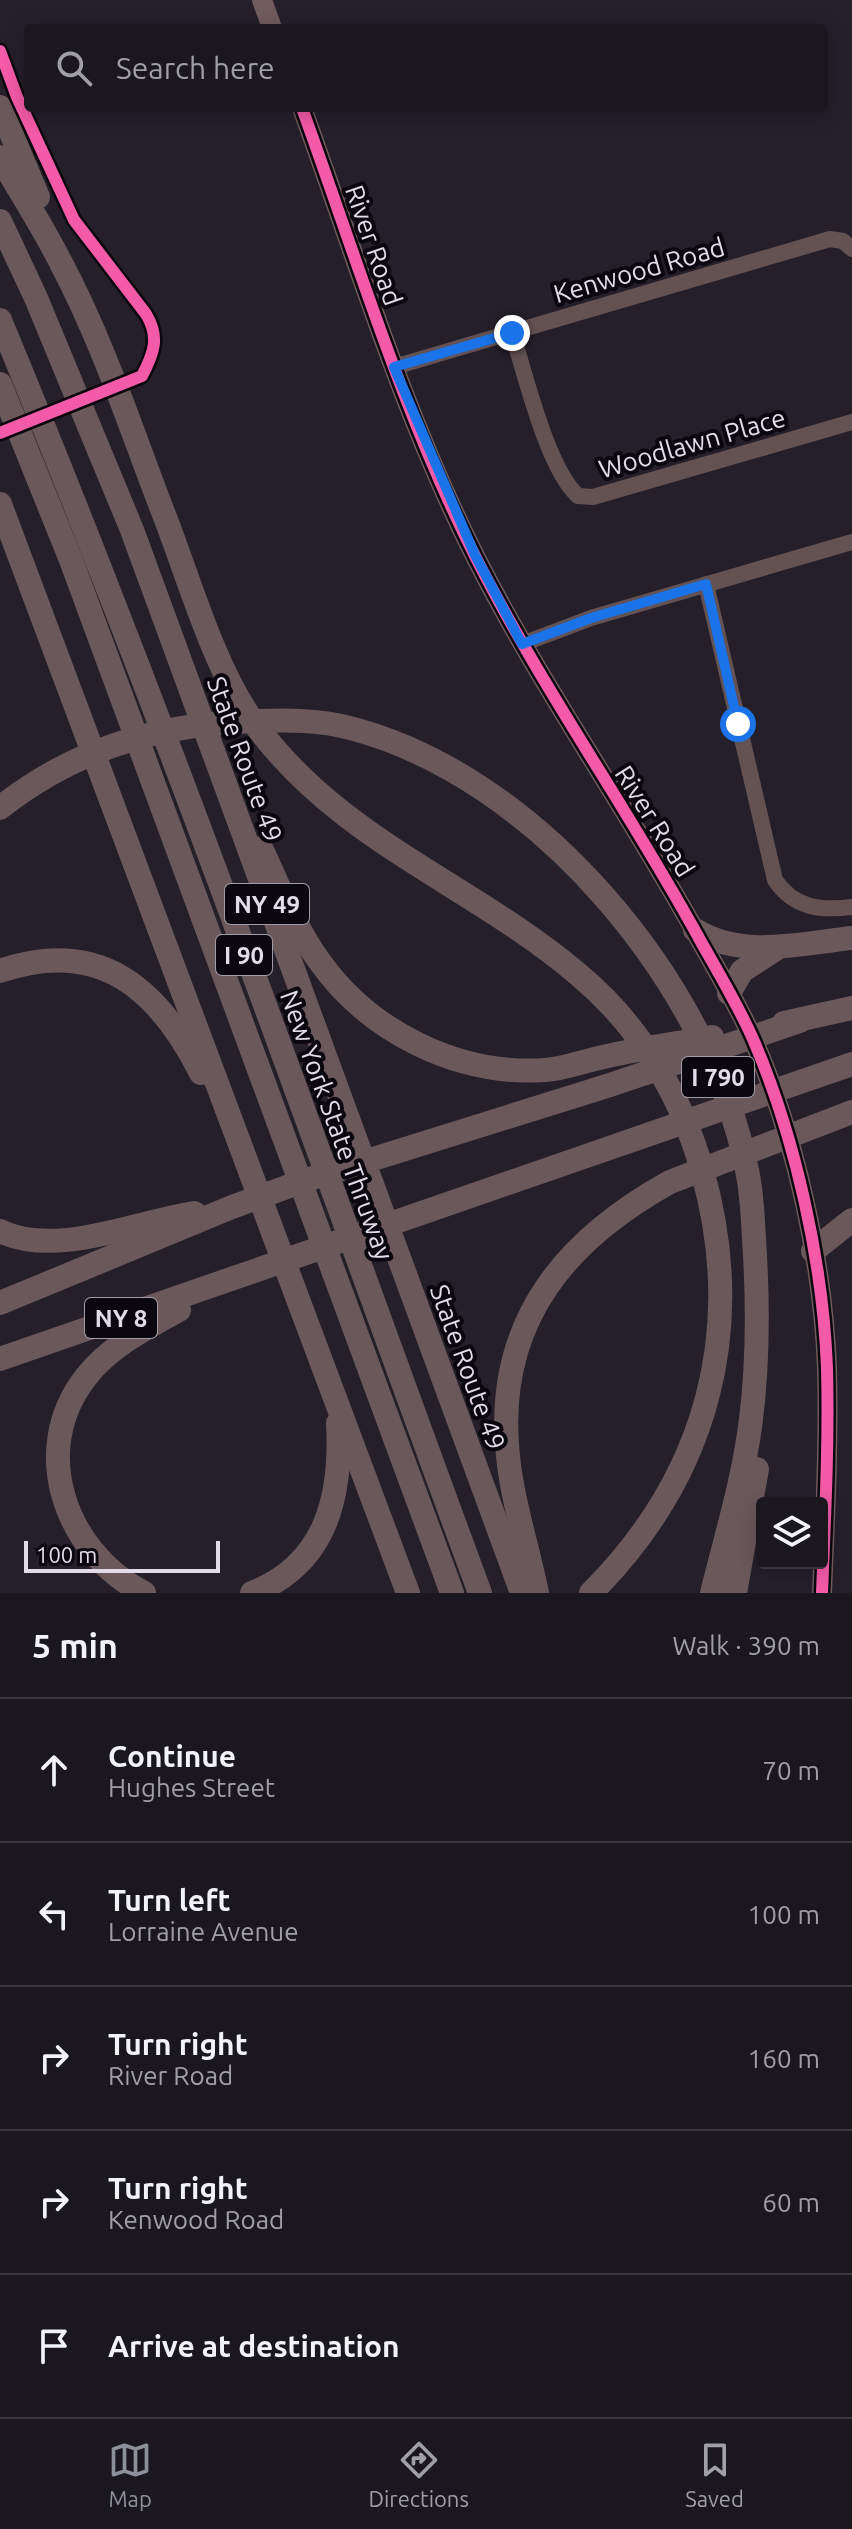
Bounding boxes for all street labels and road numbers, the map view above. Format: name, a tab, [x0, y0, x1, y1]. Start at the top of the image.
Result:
street label: River Road	[340, 181, 408, 309]
street label: Kenwood Road	[550, 232, 728, 308]
street label: Woodlawn Place	[595, 403, 789, 483]
street label: State Route 49	[202, 672, 288, 846]
street label: River Road	[610, 760, 700, 882]
road number: NY 49	[225, 884, 309, 924]
road number: I 90	[216, 935, 272, 975]
street label: New York State Thruway	[275, 986, 399, 1264]
road number: I 790	[682, 1057, 754, 1097]
street label: State Route 49	[425, 1280, 511, 1454]
road number: NY 8	[85, 1298, 157, 1338]

